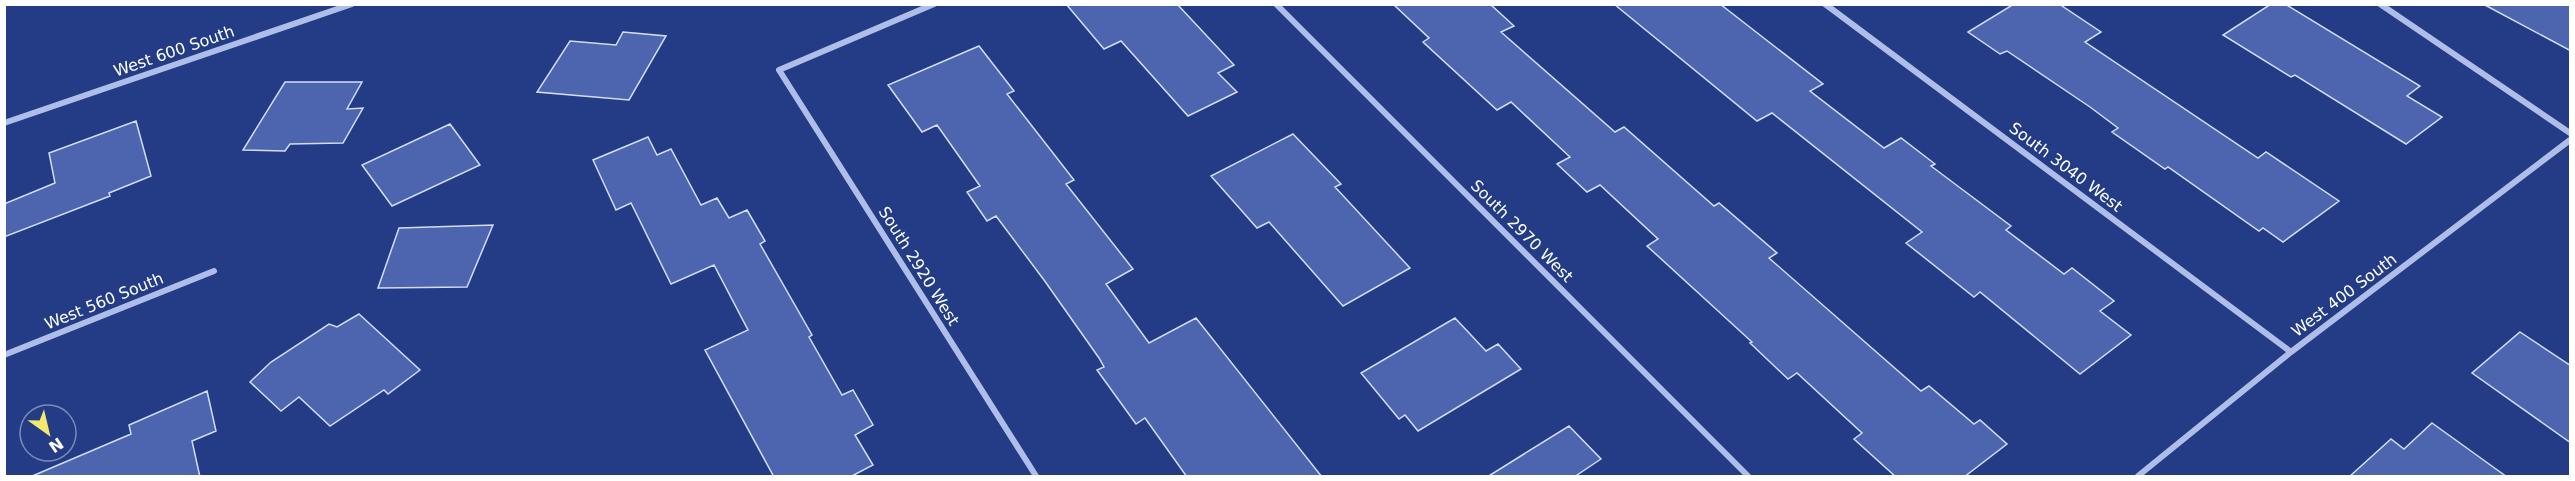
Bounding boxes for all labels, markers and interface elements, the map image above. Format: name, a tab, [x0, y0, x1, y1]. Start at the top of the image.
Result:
street label: West 600 South	[111, 21, 237, 81]
street label: South 3040 West	[2006, 118, 2126, 216]
street label: South 2970 West	[1467, 176, 1577, 286]
street label: South 2920 West	[875, 203, 963, 329]
street label: West 400 South	[2288, 249, 2400, 341]
street label: West 560 South	[42, 268, 166, 334]
north arrow	[18, 403, 78, 463]
text: N	[45, 433, 67, 457]

